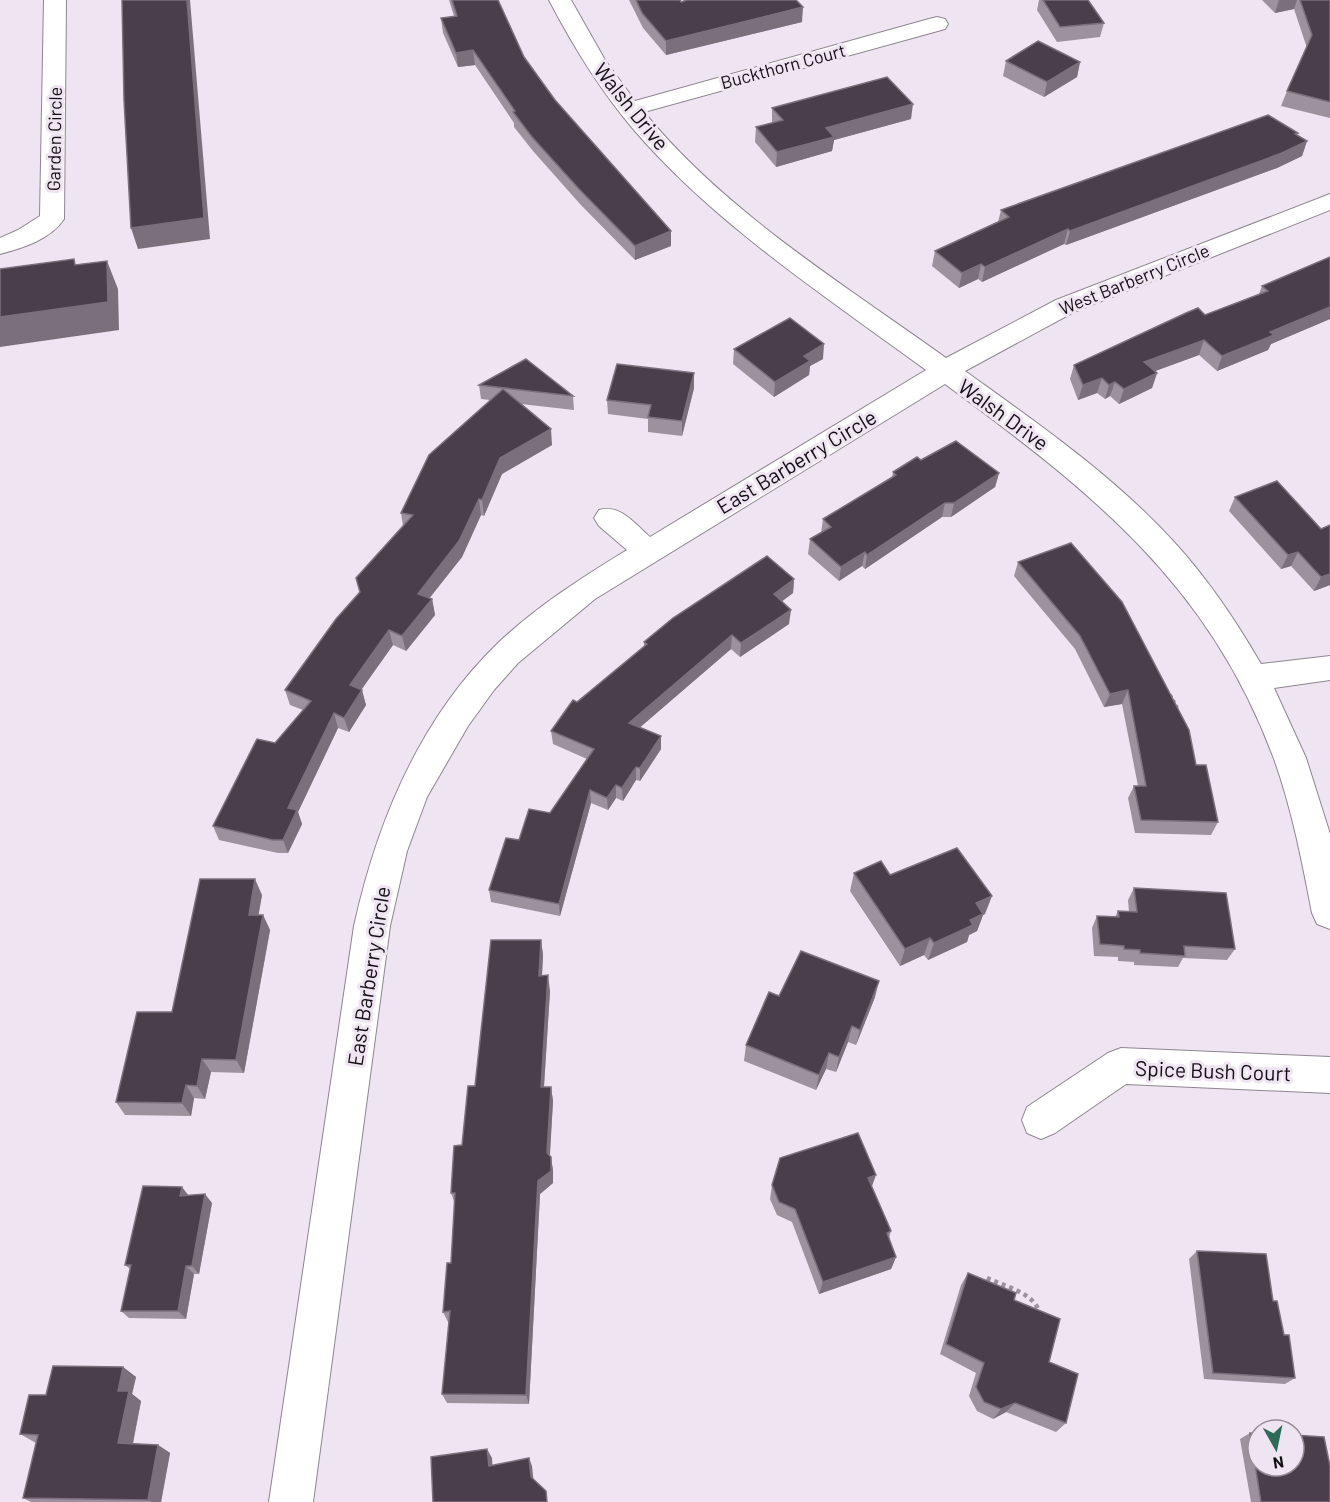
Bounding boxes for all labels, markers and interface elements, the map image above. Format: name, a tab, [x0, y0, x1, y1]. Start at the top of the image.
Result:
street label: Buckthorn Court	[718, 39, 848, 93]
street label: Walsh Drive	[589, 57, 675, 155]
street label: Garden Circle	[42, 87, 66, 191]
street label: West Barberry Circle	[1056, 239, 1212, 319]
street label: Walsh Drive	[954, 373, 1054, 455]
street label: East Barberry Circle	[712, 404, 880, 518]
street label: East Barberry Circle	[341, 884, 395, 1068]
street label: Spice Bush Court	[1135, 1055, 1291, 1085]
north arrow	[1246, 1418, 1306, 1478]
text: N	[1272, 1453, 1285, 1474]

